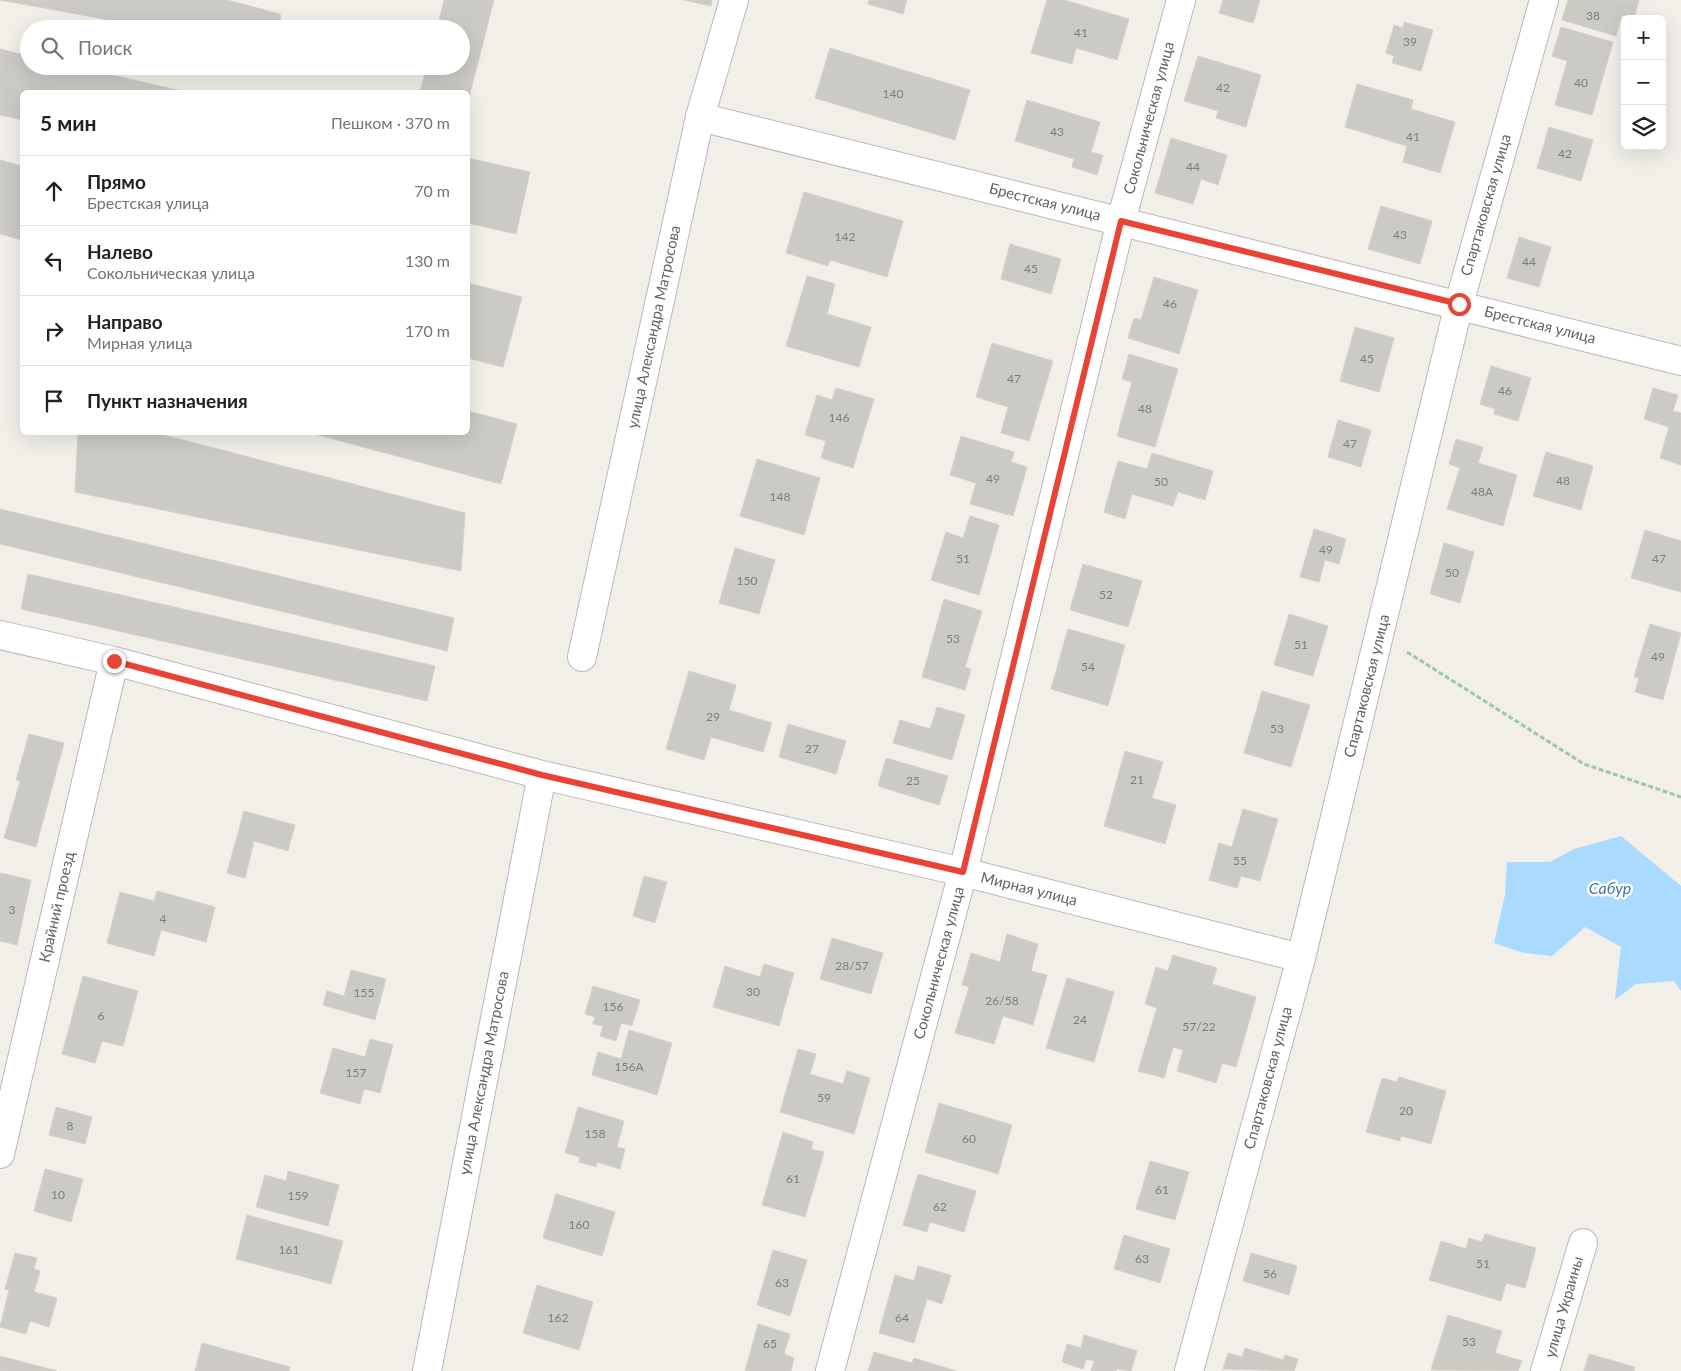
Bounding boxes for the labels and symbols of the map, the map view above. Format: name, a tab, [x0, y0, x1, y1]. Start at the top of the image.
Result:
house number: 38	[1586, 8, 1600, 23]
house number: 41	[1074, 25, 1088, 40]
house number: 39	[1403, 34, 1417, 49]
street label: Сокольническая улица	[1119, 39, 1177, 196]
house number: 40	[1574, 75, 1588, 90]
house number: 42	[1216, 80, 1230, 95]
house number: 140	[883, 86, 903, 101]
house number: 43	[1050, 124, 1064, 139]
house number: 41	[1406, 129, 1420, 144]
street label: Спартаковская улица	[1456, 132, 1514, 278]
house number: 42	[1558, 146, 1572, 161]
house number: 44	[1186, 159, 1200, 174]
street label: Брестская улица	[988, 178, 1103, 224]
street label: улица Александра Матросова	[623, 224, 683, 430]
house number: 43	[1393, 227, 1407, 242]
house number: 142	[835, 229, 855, 244]
house number: 44	[1522, 254, 1536, 269]
house number: 45	[1024, 261, 1038, 276]
route start	[1448, 293, 1471, 316]
house number: 46	[1163, 296, 1177, 311]
street label: Брестская улица	[1483, 301, 1598, 347]
house number: 45	[1360, 351, 1374, 366]
house number: 47	[1007, 371, 1021, 386]
house number: 46	[1498, 383, 1512, 398]
house number: 48	[1138, 401, 1152, 416]
house number: 146	[829, 410, 849, 425]
house number: 47	[1343, 436, 1357, 451]
house number: 49	[986, 471, 1000, 486]
house number: 48	[1556, 473, 1570, 488]
house number: 50	[1154, 474, 1168, 489]
house number: 48А	[1471, 484, 1494, 499]
house number: 148	[770, 489, 790, 504]
house number: 49	[1319, 542, 1333, 557]
house number: 51	[956, 551, 970, 566]
house number: 47	[1652, 551, 1666, 566]
house number: 50	[1445, 565, 1459, 580]
house number: 150	[737, 573, 757, 588]
house number: 52	[1099, 587, 1113, 602]
street label: Спартаковская улица	[1340, 612, 1393, 759]
house number: 53	[946, 631, 960, 646]
house number: 51	[1294, 637, 1308, 652]
house number: 49	[1651, 649, 1665, 664]
route end	[103, 650, 126, 673]
house number: 54	[1081, 659, 1095, 674]
house number: 29	[706, 709, 720, 724]
house number: 53	[1270, 721, 1284, 736]
house number: 27	[805, 741, 819, 756]
house number: 21	[1130, 772, 1144, 787]
house number: 25	[906, 773, 920, 788]
street label: Крайний проезд	[35, 850, 78, 964]
house number: 55	[1233, 853, 1247, 868]
street label: Мирная улица	[979, 867, 1079, 909]
water label: Сабур	[1589, 878, 1631, 897]
street label: Сокольническая улица	[909, 884, 967, 1041]
house number: 3	[9, 902, 16, 917]
house number: 4	[160, 911, 167, 926]
house number: 28/57	[835, 958, 869, 973]
street label: улица Александра Матросова	[454, 969, 512, 1176]
house number: 30	[746, 984, 760, 999]
house number: 155	[354, 985, 374, 1000]
house number: 26/58	[985, 993, 1019, 1008]
house number: 156	[603, 999, 623, 1014]
street label: Спартаковская улица	[1239, 1004, 1295, 1151]
house number: 6	[98, 1008, 105, 1023]
house number: 24	[1073, 1012, 1087, 1027]
house number: 57/22	[1182, 1019, 1216, 1034]
house number: 156А	[615, 1059, 644, 1074]
house number: 157	[346, 1065, 366, 1080]
house number: 59	[817, 1090, 831, 1105]
house number: 20	[1399, 1103, 1413, 1118]
house number: 8	[67, 1118, 74, 1133]
house number: 158	[585, 1126, 605, 1141]
house number: 60	[962, 1131, 976, 1146]
house number: 61	[786, 1171, 800, 1186]
house number: 61	[1155, 1182, 1169, 1197]
house number: 10	[51, 1187, 65, 1202]
house number: 159	[288, 1188, 308, 1203]
house number: 62	[933, 1199, 947, 1214]
house number: 160	[569, 1217, 589, 1232]
house number: 161	[279, 1242, 299, 1257]
house number: 63	[1135, 1251, 1149, 1266]
street label: улица Украины	[1540, 1254, 1586, 1360]
house number: 51	[1476, 1256, 1490, 1271]
house number: 56	[1263, 1266, 1277, 1281]
house number: 63	[775, 1275, 789, 1290]
house number: 162	[548, 1310, 568, 1325]
house number: 64	[895, 1310, 909, 1325]
house number: 53	[1462, 1334, 1476, 1349]
house number: 65	[763, 1336, 777, 1351]

